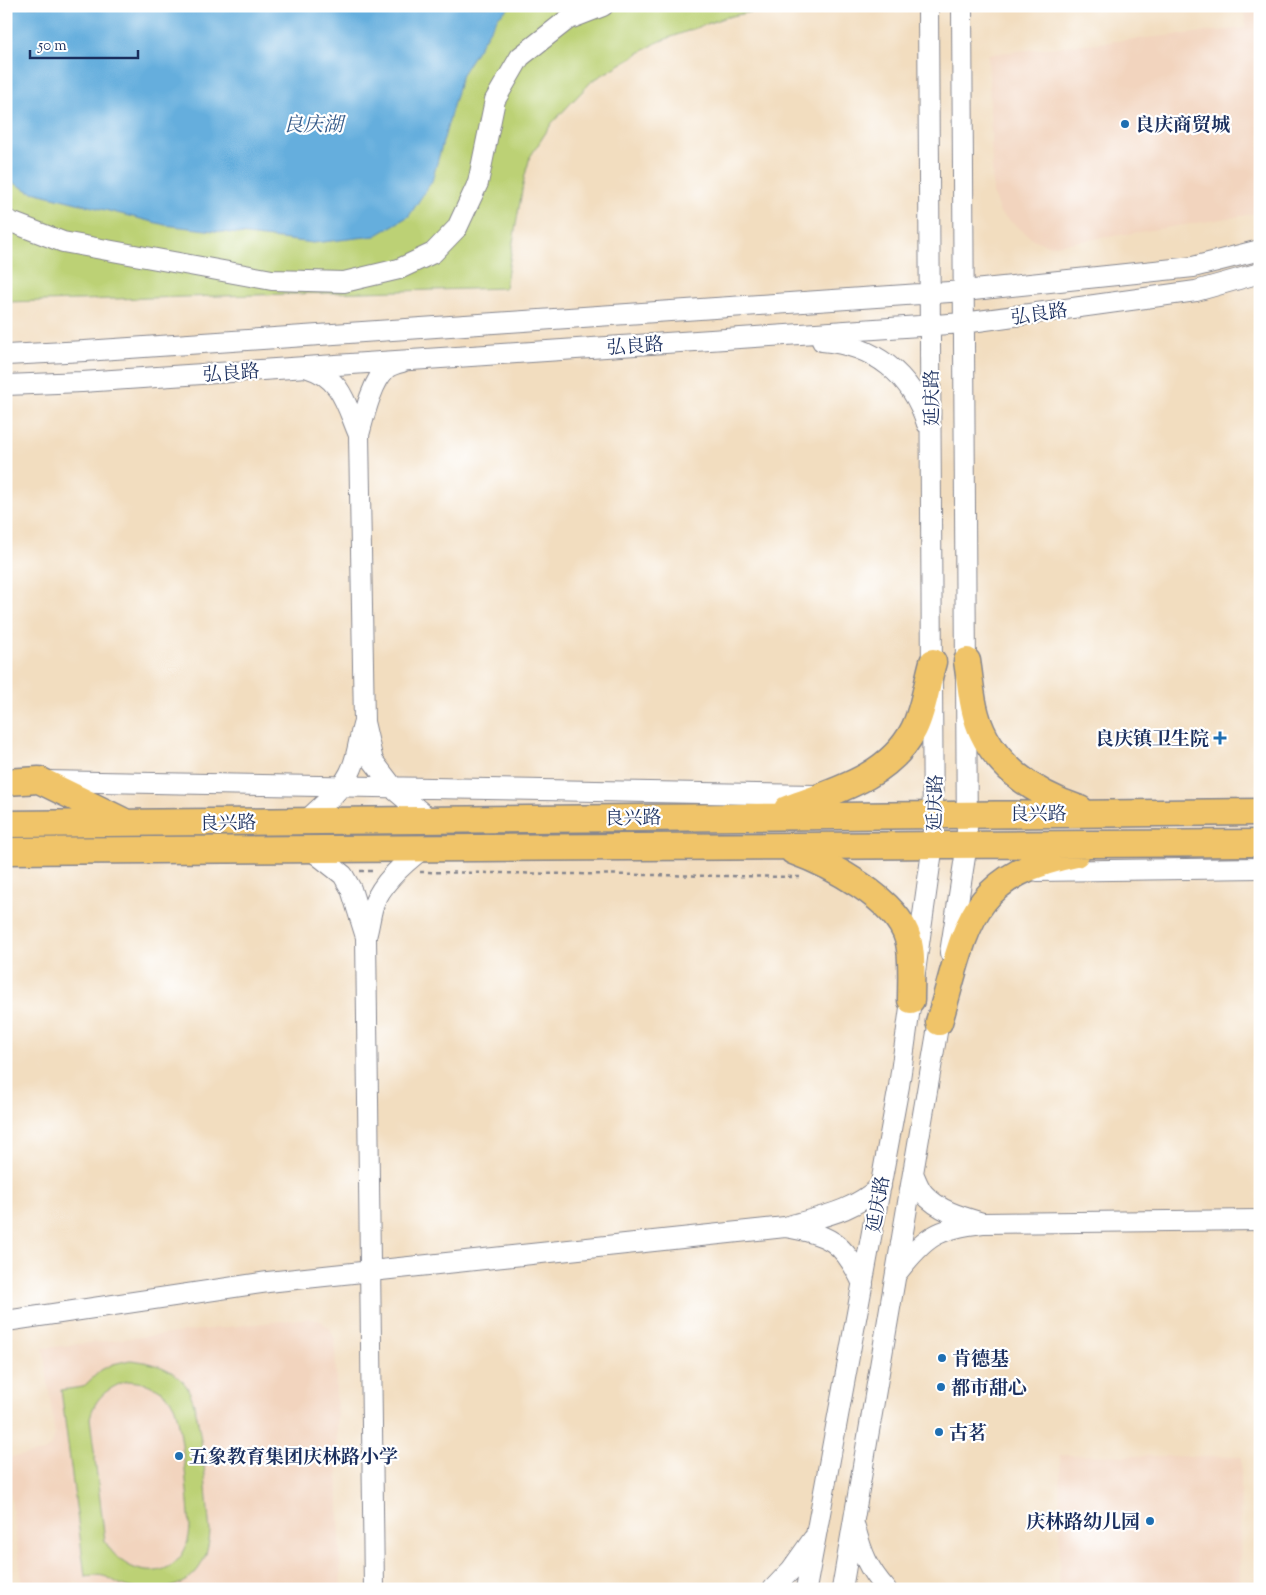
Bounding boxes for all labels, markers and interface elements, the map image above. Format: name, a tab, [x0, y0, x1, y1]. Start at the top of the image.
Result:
scale bar	[30, 28, 138, 60]
text: 50 m	[37, 36, 67, 57]
water label: 良庆湖	[283, 112, 346, 141]
place label: 良庆商贸城	[1135, 113, 1230, 140]
marker: 良庆商贸城	[1119, 118, 1131, 130]
street label: 弘良路	[1009, 298, 1069, 333]
street label: 弘良路	[606, 332, 665, 363]
street label: 弘良路	[202, 359, 261, 390]
street label: 延庆路	[920, 369, 947, 427]
place label: 良庆镇卫生院	[1095, 727, 1209, 754]
marker: 良庆镇卫生院	[1213, 731, 1227, 745]
street label: 延庆路	[923, 774, 950, 832]
street label: 良兴路	[1009, 802, 1067, 829]
street label: 良兴路	[604, 806, 662, 833]
street label: 良兴路	[199, 811, 257, 838]
street label: 延庆路	[861, 1174, 898, 1235]
place label: 肯德基	[952, 1347, 1009, 1374]
marker: 肯德基	[936, 1352, 948, 1364]
place label: 都市甜心	[951, 1376, 1027, 1403]
marker: 都市甜心	[935, 1381, 947, 1393]
place label: 古茗	[949, 1421, 987, 1448]
marker: 古茗	[933, 1426, 945, 1438]
place label: 五象教育集团庆林路小学	[189, 1445, 398, 1472]
marker: 五象教育集团庆林路小学	[173, 1450, 185, 1462]
place label: 庆林路幼儿园	[1026, 1510, 1140, 1537]
marker: 庆林路幼儿园	[1144, 1515, 1156, 1527]

